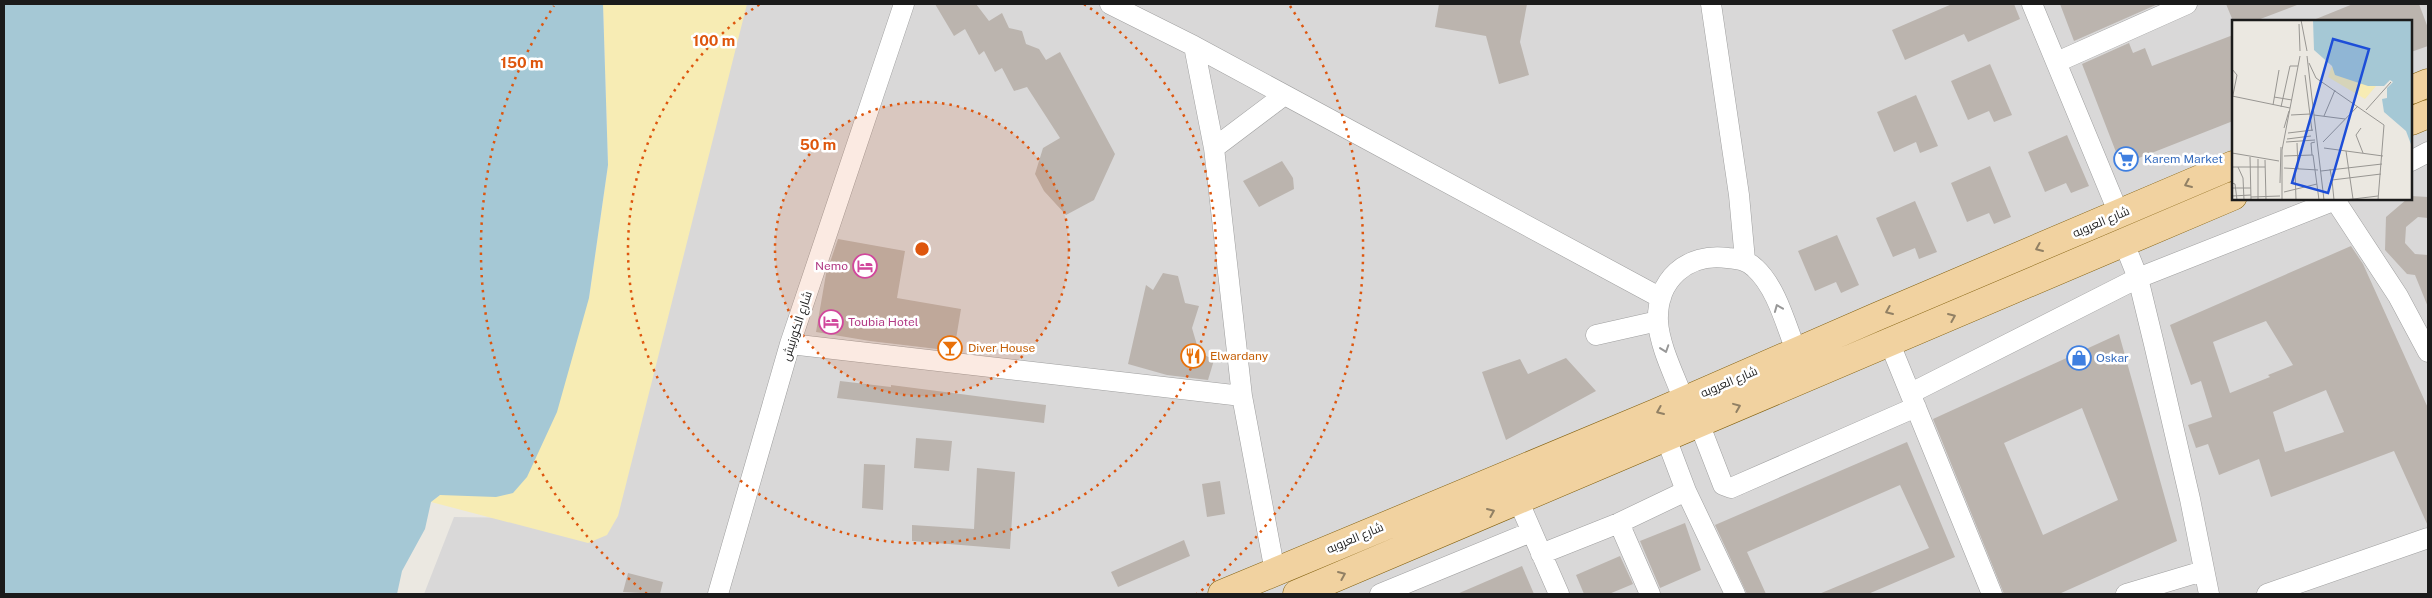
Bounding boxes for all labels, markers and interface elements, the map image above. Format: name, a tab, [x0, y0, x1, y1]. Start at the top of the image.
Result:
inset map	[2232, 20, 2412, 200]
text: 100 m	[693, 32, 735, 49]
text: 150 m	[500, 54, 544, 71]
text: 50 m	[800, 136, 836, 153]
supermarket icon: Karem Market	[2113, 146, 2139, 172]
place label: Karem Market	[2144, 152, 2223, 166]
one-way arrow	[2184, 178, 2193, 189]
street label: شارع العروبه	[2070, 204, 2132, 241]
centre of rings	[913, 240, 931, 258]
one-way arrow	[2035, 242, 2044, 252]
hotel icon: Nemo	[852, 253, 878, 279]
place label: Nemo	[815, 259, 848, 273]
street label: شارع الكورنيش	[779, 289, 816, 363]
one-way arrow	[1774, 304, 1784, 312]
one-way arrow	[1885, 305, 1894, 316]
hotel icon: Toubia Hotel	[818, 309, 844, 335]
one-way arrow	[1947, 313, 1956, 324]
place label: Toubia Hotel	[848, 315, 919, 329]
bar icon: Diver House	[937, 335, 963, 361]
place label: Diver House	[968, 341, 1036, 355]
restaurant icon: Elwardany	[1180, 343, 1206, 369]
one-way arrow	[1659, 344, 1669, 353]
shop icon: Oskar	[2066, 345, 2092, 371]
place label: Elwardany	[1210, 349, 1269, 363]
place label: Oskar	[2096, 351, 2129, 365]
street label: شارع العروبه	[1698, 364, 1760, 401]
one-way arrow	[1732, 403, 1741, 413]
one-way arrow	[1656, 405, 1665, 416]
one-way arrow	[1486, 507, 1495, 518]
street label: شارع العروبه	[1324, 520, 1386, 557]
one-way arrow	[1337, 571, 1346, 582]

